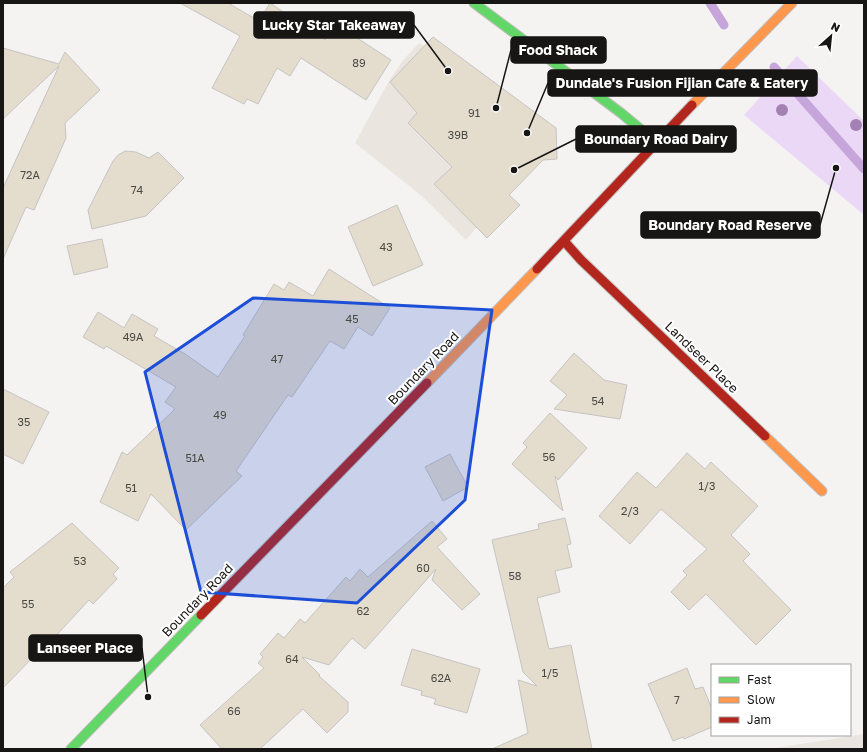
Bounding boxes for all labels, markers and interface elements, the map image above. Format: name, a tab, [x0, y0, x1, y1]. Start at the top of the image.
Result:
callout: Lucky Star Takeaway	[254, 12, 414, 38]
text: Lucky Star Takeaway	[262, 16, 407, 33]
north arrow	[811, 16, 851, 56]
text: N	[829, 19, 842, 34]
callout: Food Shack	[511, 37, 606, 63]
text: Food Shack	[518, 41, 598, 58]
house number: 89	[352, 56, 366, 69]
callout: Dundale's Fusion Fijian Cafe & Eatery	[548, 70, 817, 96]
text: Dundale's Fusion Fijian Cafe & Eatery	[556, 74, 809, 91]
house number: 91	[468, 106, 480, 119]
callout: Boundary Road Dairy	[576, 126, 736, 152]
house number: 39B	[448, 128, 468, 141]
text: Boundary Road Dairy	[584, 130, 729, 147]
house number: 72A	[20, 168, 40, 181]
house number: 74	[131, 183, 144, 196]
callout: Boundary Road Reserve	[641, 212, 820, 238]
text: Boundary Road Reserve	[648, 216, 812, 233]
house number: 43	[379, 240, 393, 253]
house number: 45	[345, 312, 359, 325]
street label: Landseer Place	[662, 318, 742, 396]
street label: Boundary Road	[384, 328, 462, 408]
house number: 49A	[123, 330, 144, 343]
house number: 47	[271, 352, 283, 365]
house number: 54	[591, 394, 605, 407]
house number: 49	[213, 408, 227, 421]
house number: 35	[18, 415, 30, 428]
house number: 56	[542, 450, 556, 463]
house number: 51A	[185, 451, 205, 464]
house number: 1/3	[698, 479, 716, 492]
house number: 51	[125, 481, 137, 494]
house number: 2/3	[621, 504, 639, 517]
house number: 53	[74, 554, 86, 567]
street label: Boundary Road	[158, 560, 236, 640]
house number: 60	[416, 561, 430, 574]
house number: 58	[508, 569, 522, 582]
house number: 55	[22, 597, 34, 610]
house number: 62	[356, 604, 370, 617]
callout: Lanseer Place	[29, 635, 142, 661]
text: Lanseer Place	[37, 639, 133, 656]
house number: 64	[285, 652, 299, 665]
legend	[711, 664, 851, 736]
house number: 1/5	[542, 666, 559, 679]
house number: 62A	[431, 671, 452, 684]
text: Fast	[747, 672, 772, 687]
text: Slow	[747, 692, 775, 707]
house number: 7	[674, 693, 680, 706]
house number: 66	[227, 704, 241, 717]
text: Jam	[747, 712, 771, 727]

